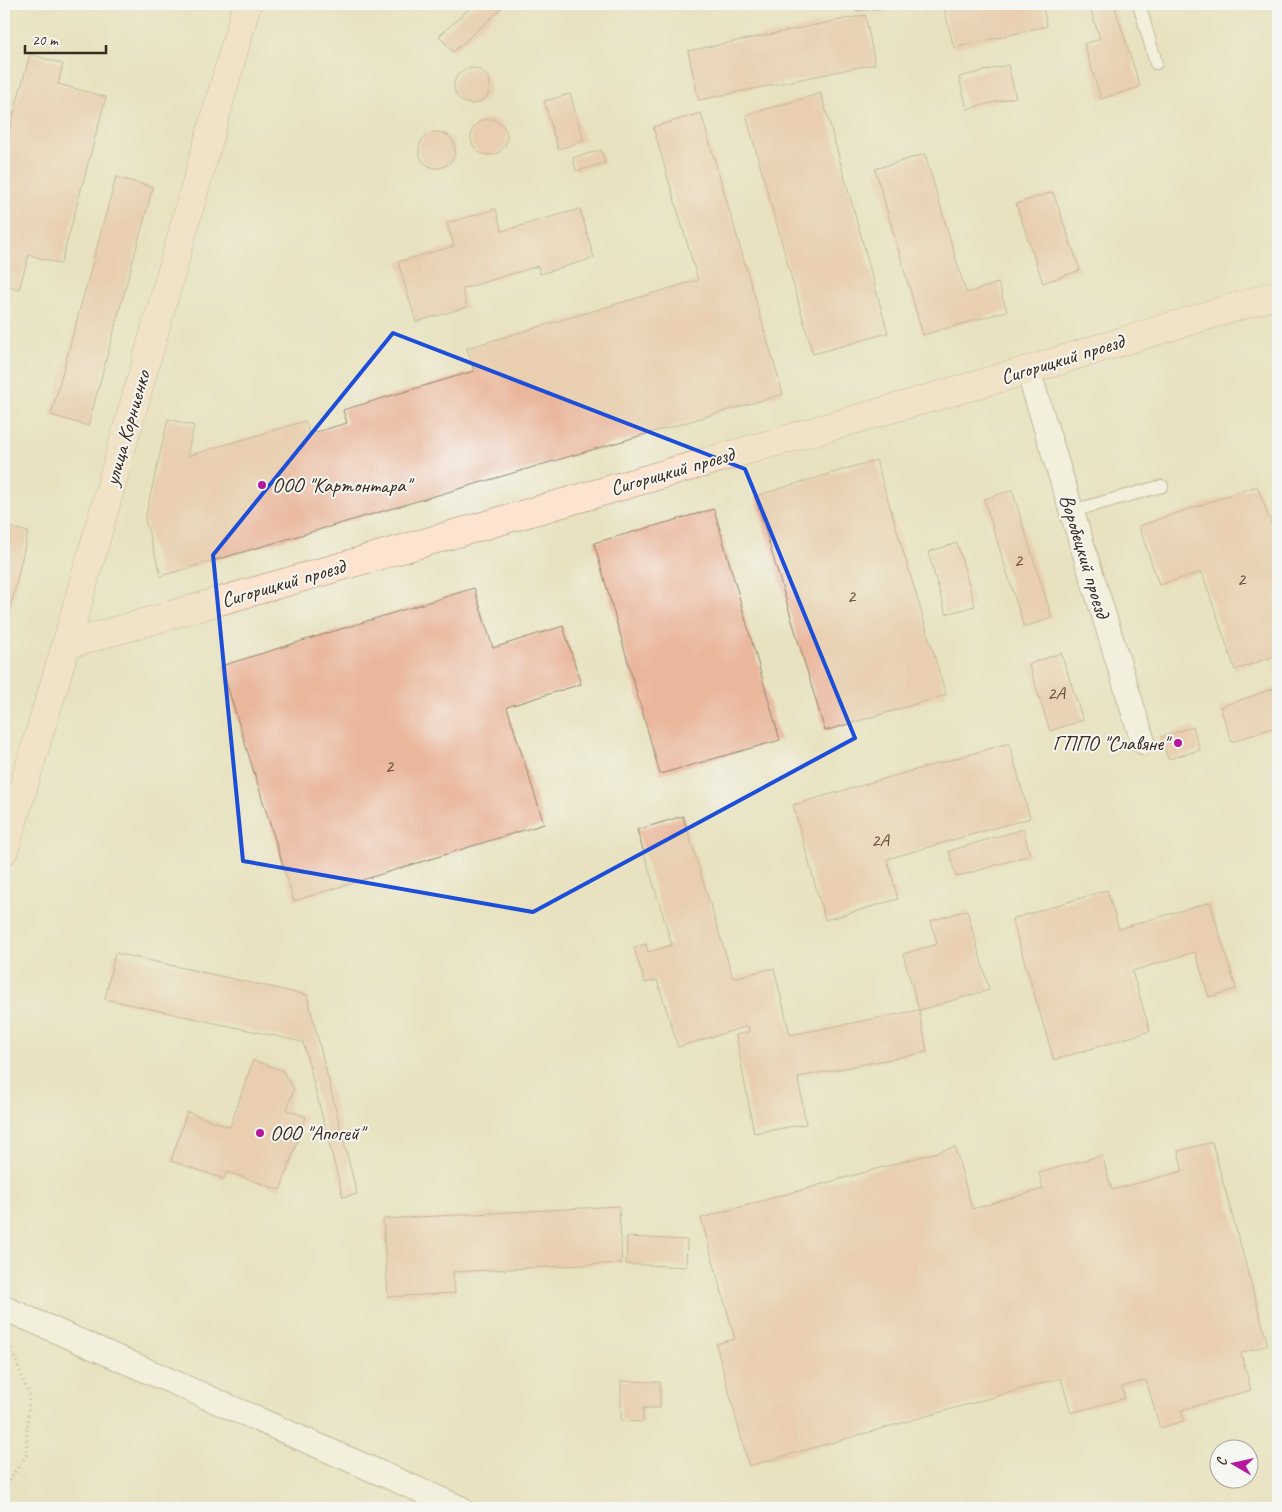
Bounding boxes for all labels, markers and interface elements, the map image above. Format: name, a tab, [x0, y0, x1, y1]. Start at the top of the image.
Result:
scale bar	[25, 22, 106, 54]
text: 20 m	[32, 31, 59, 50]
street label: Сигорицкий проезд	[997, 327, 1129, 390]
street label: улица Корниенко	[98, 366, 156, 490]
street label: Сигорицкий проезд	[607, 440, 739, 501]
place label: ООО "Картонтара"	[272, 472, 414, 498]
marker: ООО "Картонтара"	[256, 479, 268, 491]
street label: Воробецкий проезд	[1054, 491, 1117, 623]
house number: 2	[1014, 548, 1024, 572]
street label: Сигорицкий проезд	[218, 552, 350, 613]
house number: 2	[1237, 567, 1247, 591]
house number: 2	[847, 584, 857, 608]
house number: 2А	[1047, 681, 1067, 705]
place label: ГППО "Славяне"	[1053, 730, 1172, 756]
marker: ГППО "Славяне"	[1172, 737, 1184, 749]
house number: 2	[385, 754, 395, 778]
house number: 2А	[871, 828, 891, 852]
place label: ООО "Апогей"	[270, 1120, 368, 1146]
marker: ООО "Апогей"	[254, 1127, 266, 1139]
north arrow	[1210, 1440, 1260, 1490]
text: С	[1213, 1455, 1231, 1467]

